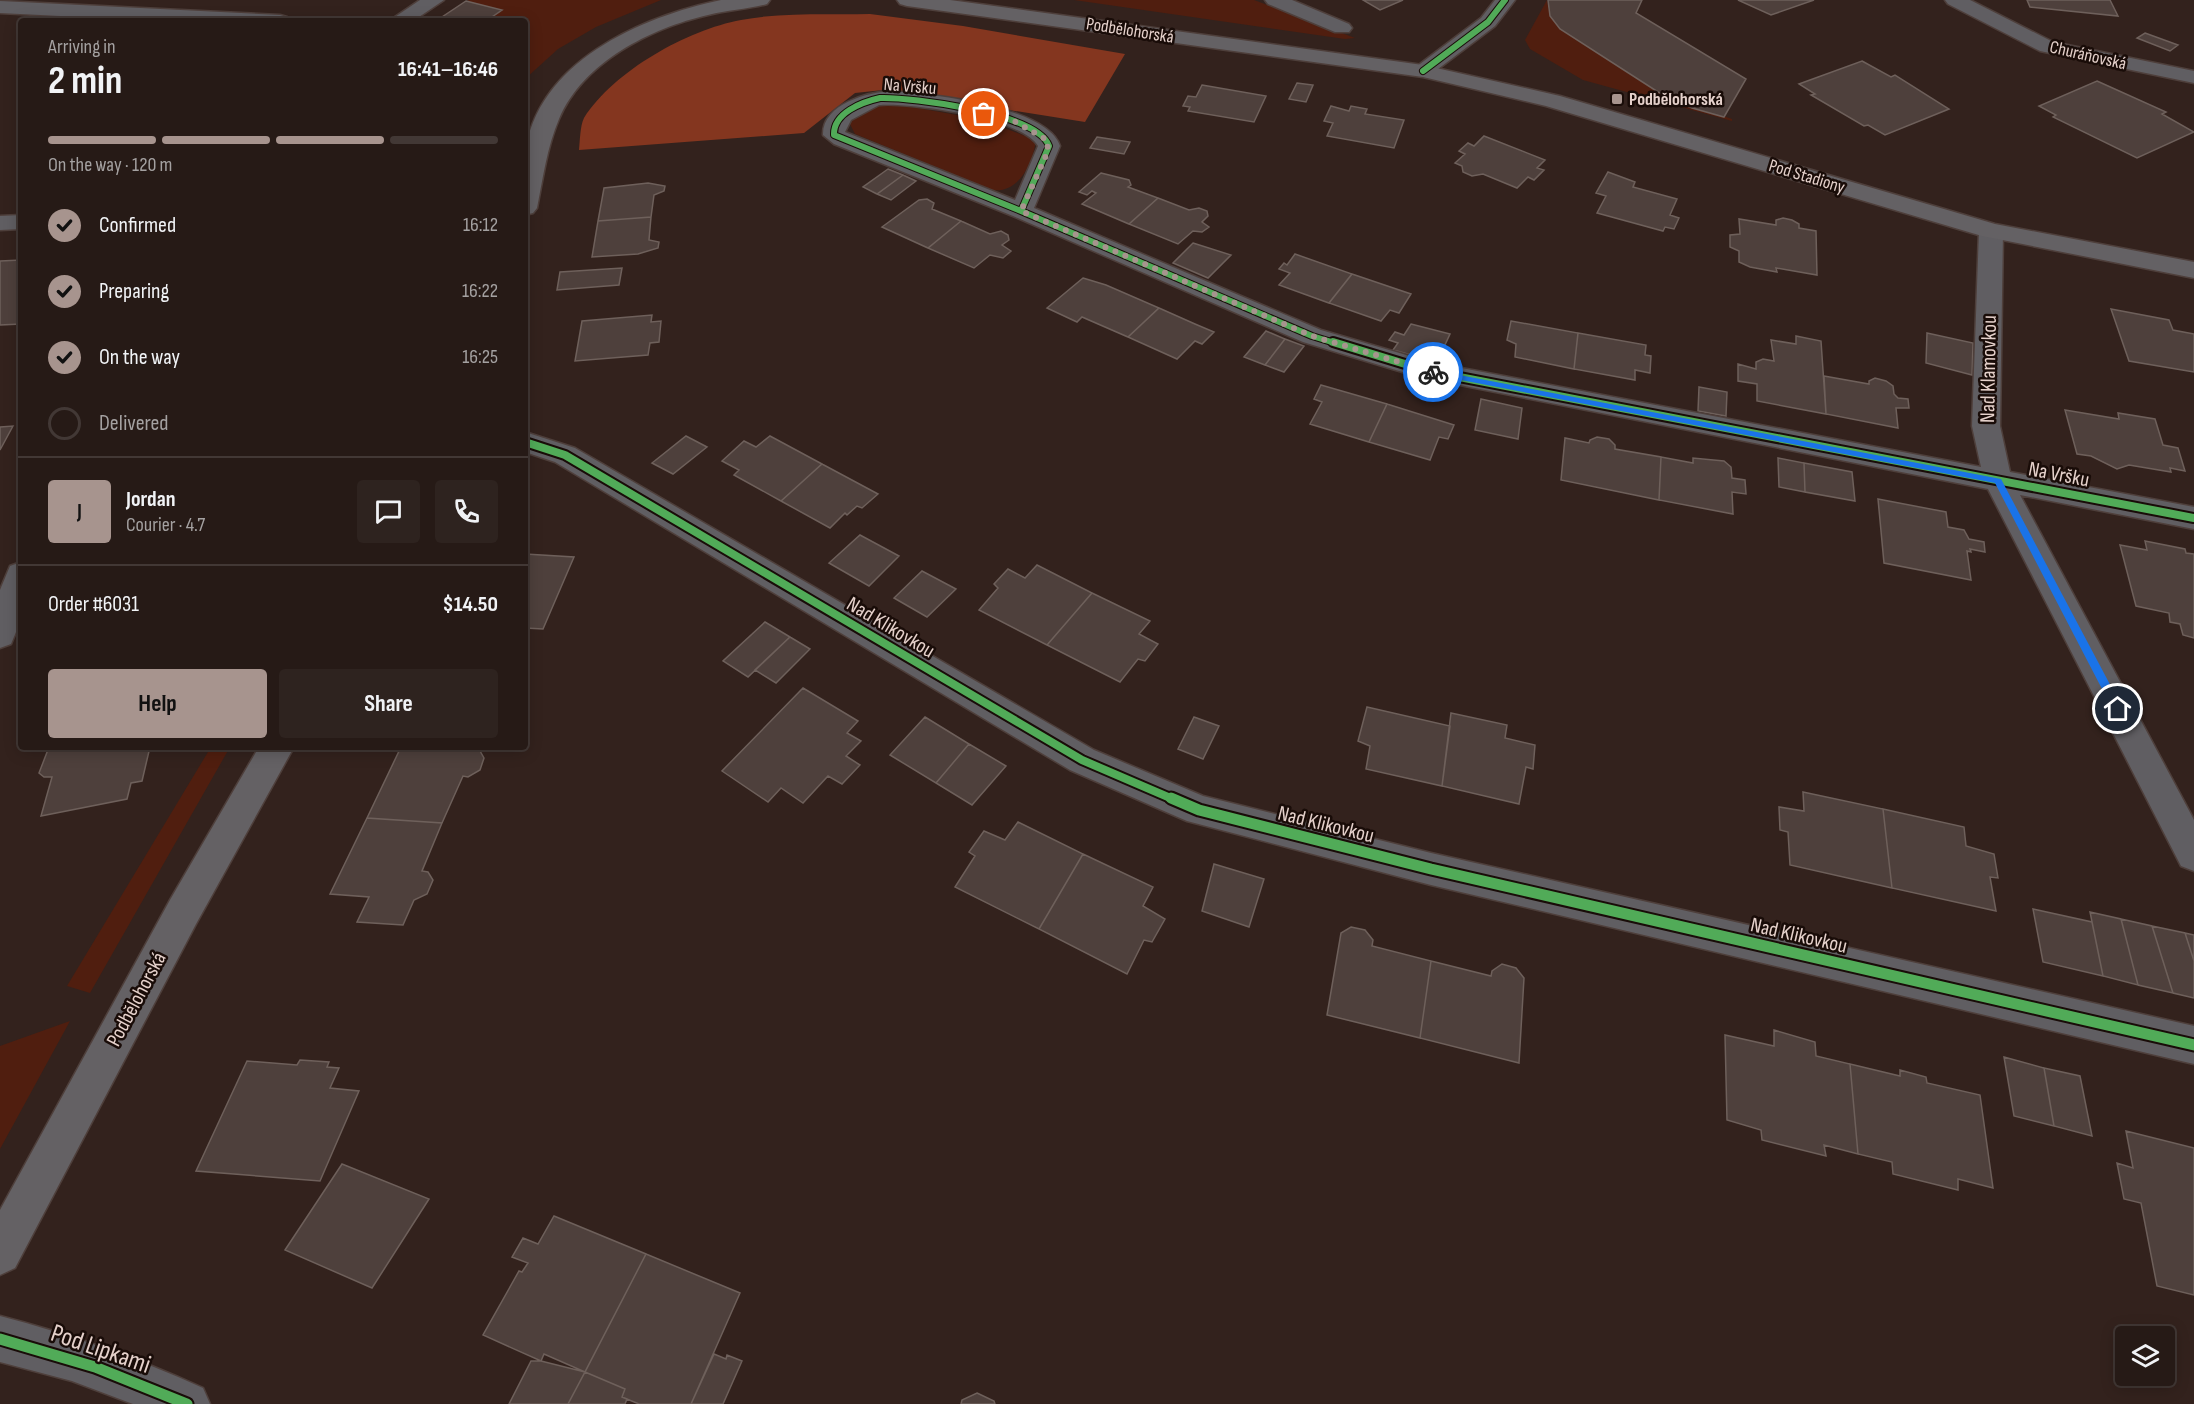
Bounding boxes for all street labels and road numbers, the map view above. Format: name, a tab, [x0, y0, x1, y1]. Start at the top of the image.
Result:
street label: Podbělohorská	[1085, 13, 1175, 48]
street label: Churáňovská	[2048, 36, 2128, 75]
street label: Na Vršku	[883, 74, 937, 99]
street label: Pod Stadiony	[1766, 155, 1847, 198]
street label: Nad Klamovkou	[1975, 315, 2002, 423]
street label: Na Vršku	[2026, 456, 2091, 493]
street label: Nad Klikovkou	[842, 591, 939, 663]
street label: Nad Klikovkou	[1275, 800, 1377, 848]
street label: Nad Klikovkou	[1748, 912, 1850, 959]
street label: Podbělohorská	[101, 948, 172, 1051]
street label: Pod Lipkami	[47, 1318, 154, 1381]

